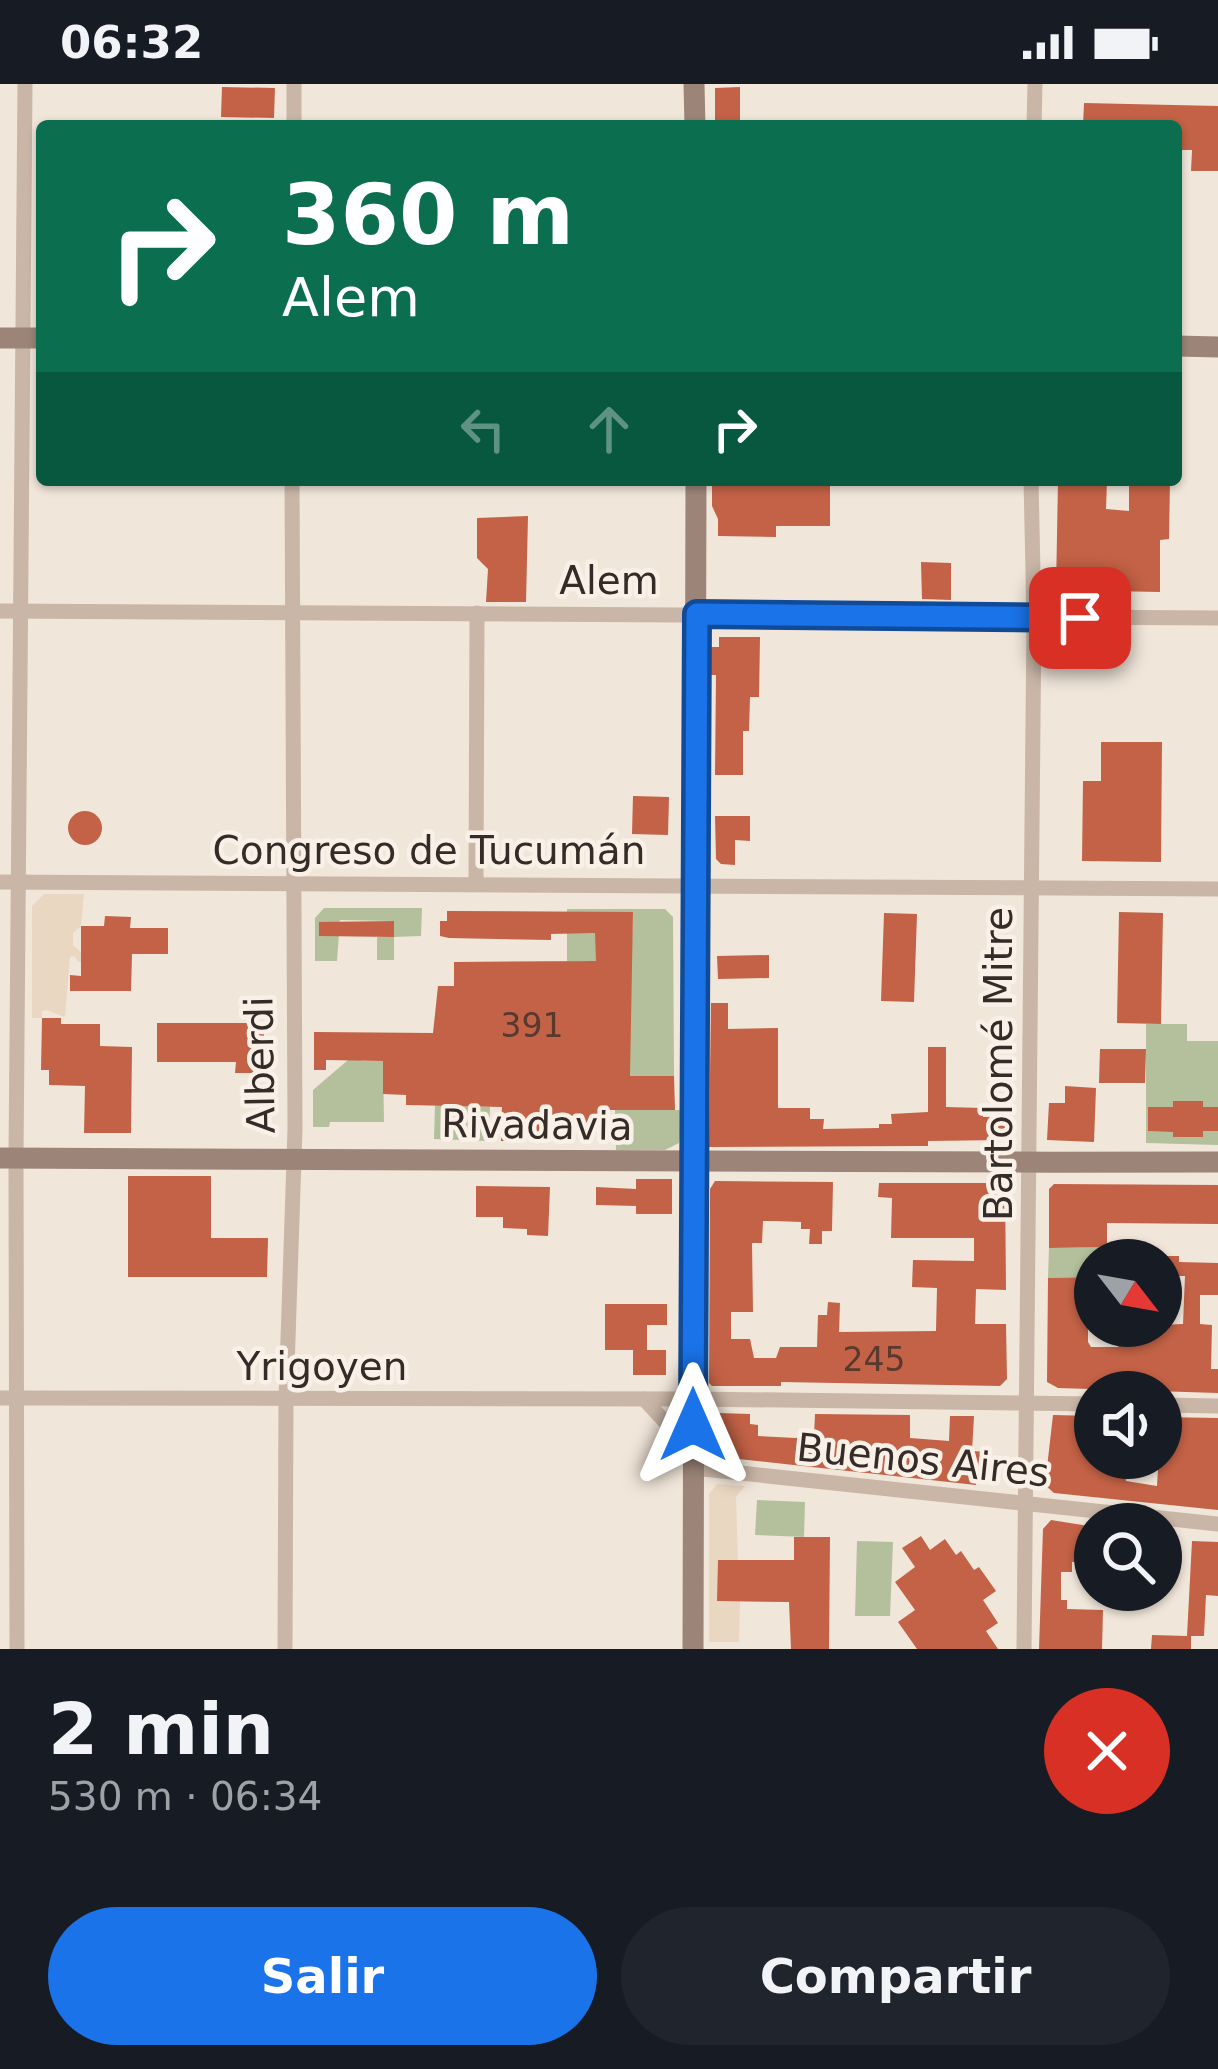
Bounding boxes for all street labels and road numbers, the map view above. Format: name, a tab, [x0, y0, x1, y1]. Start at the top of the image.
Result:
street label: Alem	[559, 558, 659, 603]
street label: Congreso de Tucumán	[213, 828, 645, 873]
street label: Bartolomé Mitre	[976, 907, 1021, 1221]
street label: Alberdi	[236, 996, 284, 1134]
street label: Rivadavia	[441, 1101, 633, 1149]
street label: Yrigoyen	[235, 1344, 408, 1389]
street label: Buenos Aires	[794, 1424, 1052, 1496]

